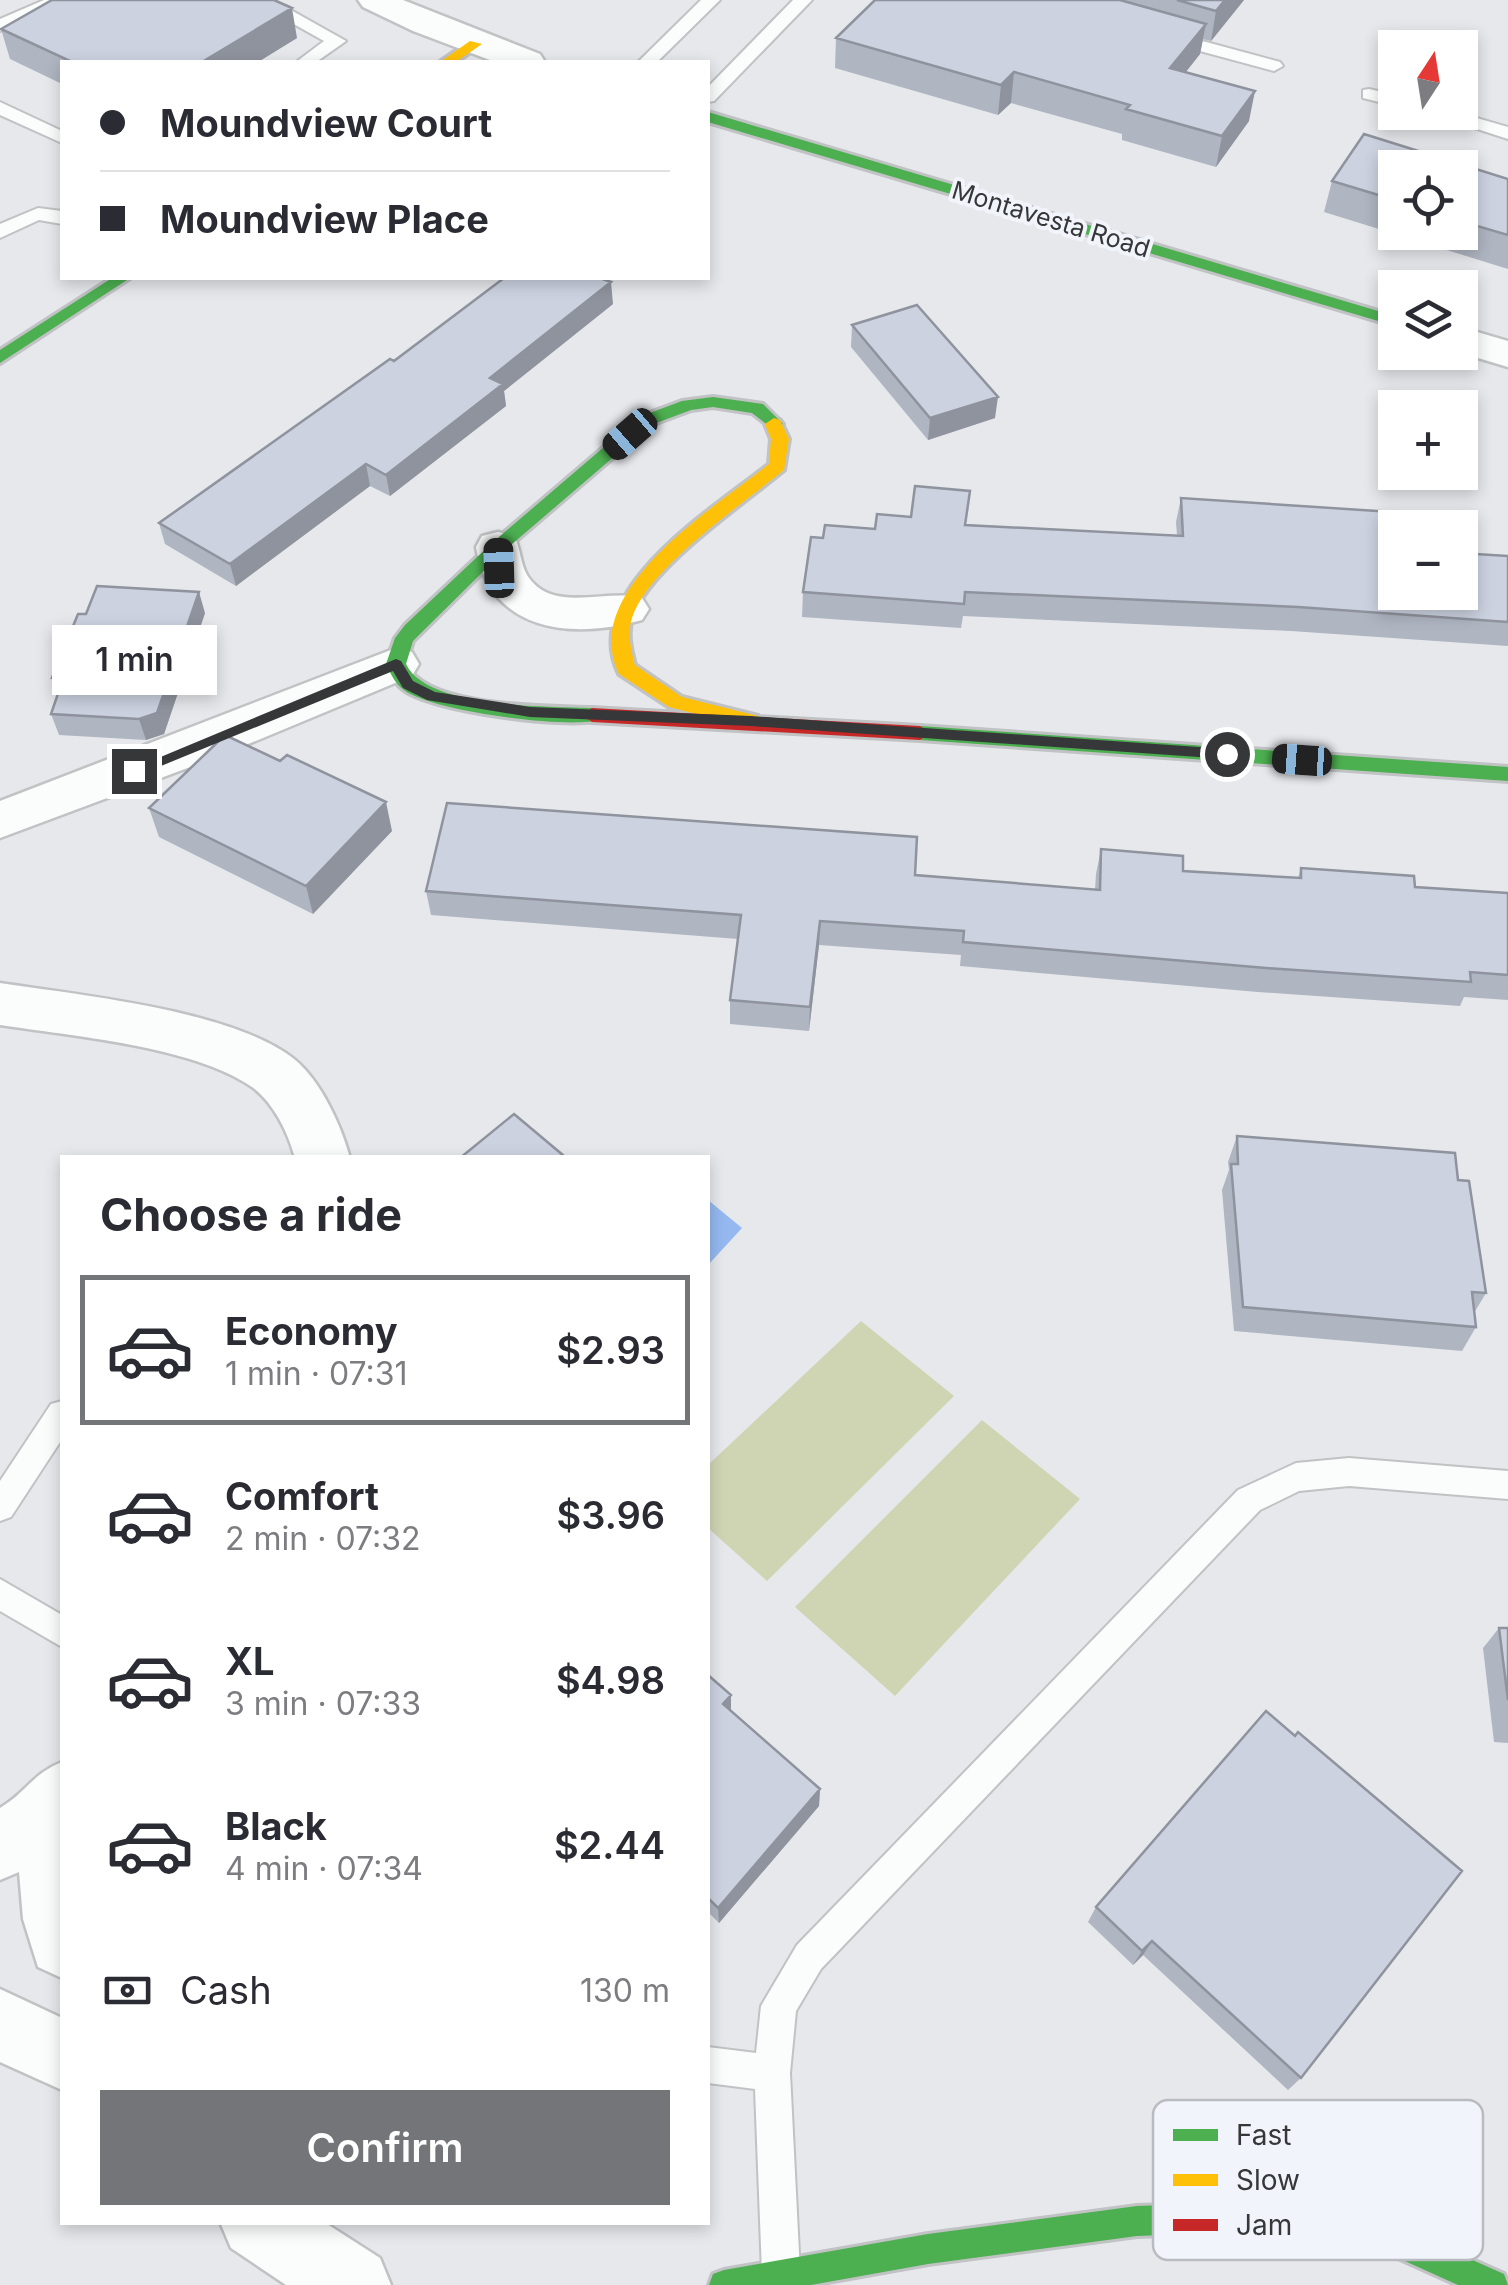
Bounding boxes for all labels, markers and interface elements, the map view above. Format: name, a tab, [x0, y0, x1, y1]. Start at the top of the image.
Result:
north arrow	[1378, 30, 1478, 130]
map controls	[1378, 30, 1478, 610]
text: Moundview Court	[160, 100, 492, 146]
button: locate	[1378, 150, 1478, 250]
street label: Montavesta Road	[948, 175, 1154, 263]
text: Moundview Place	[160, 196, 489, 242]
button: layers	[1378, 270, 1478, 370]
button: +	[1378, 390, 1478, 490]
car	[598, 403, 662, 465]
button: −	[1378, 510, 1478, 610]
car	[483, 537, 515, 599]
callout: 1 min	[52, 626, 216, 696]
text: 1 min	[95, 640, 174, 679]
route start	[1205, 732, 1250, 777]
car	[1271, 743, 1333, 777]
route end	[112, 749, 157, 794]
text: Choose a ride	[100, 1187, 402, 1242]
icon: car	[105, 1305, 195, 1395]
text: Economy	[225, 1308, 398, 1354]
text: $2.93	[556, 1327, 665, 1373]
text: 1 min · 07:31	[225, 1354, 408, 1393]
icon: car	[105, 1470, 195, 1560]
text: Comfort	[225, 1473, 379, 1519]
text: $3.96	[557, 1492, 665, 1538]
text: 2 min · 07:32	[225, 1519, 421, 1558]
icon: car	[105, 1635, 195, 1725]
text: XL	[225, 1638, 275, 1684]
text: $4.98	[556, 1657, 665, 1703]
text: 3 min · 07:33	[225, 1684, 421, 1723]
icon: car	[105, 1800, 195, 1890]
text: Black	[225, 1803, 327, 1849]
text: $2.44	[554, 1822, 665, 1868]
text: 4 min · 07:34	[225, 1849, 423, 1888]
icon: cash	[100, 1963, 155, 2018]
text: Cash	[180, 1967, 272, 2013]
text: 130 m	[580, 1971, 670, 2010]
button: Confirm	[100, 2090, 670, 2205]
legend	[1153, 2100, 1483, 2260]
text: Fast	[1236, 2118, 1292, 2152]
text: Slow	[1236, 2163, 1300, 2197]
text: Jam	[1236, 2208, 1292, 2242]

